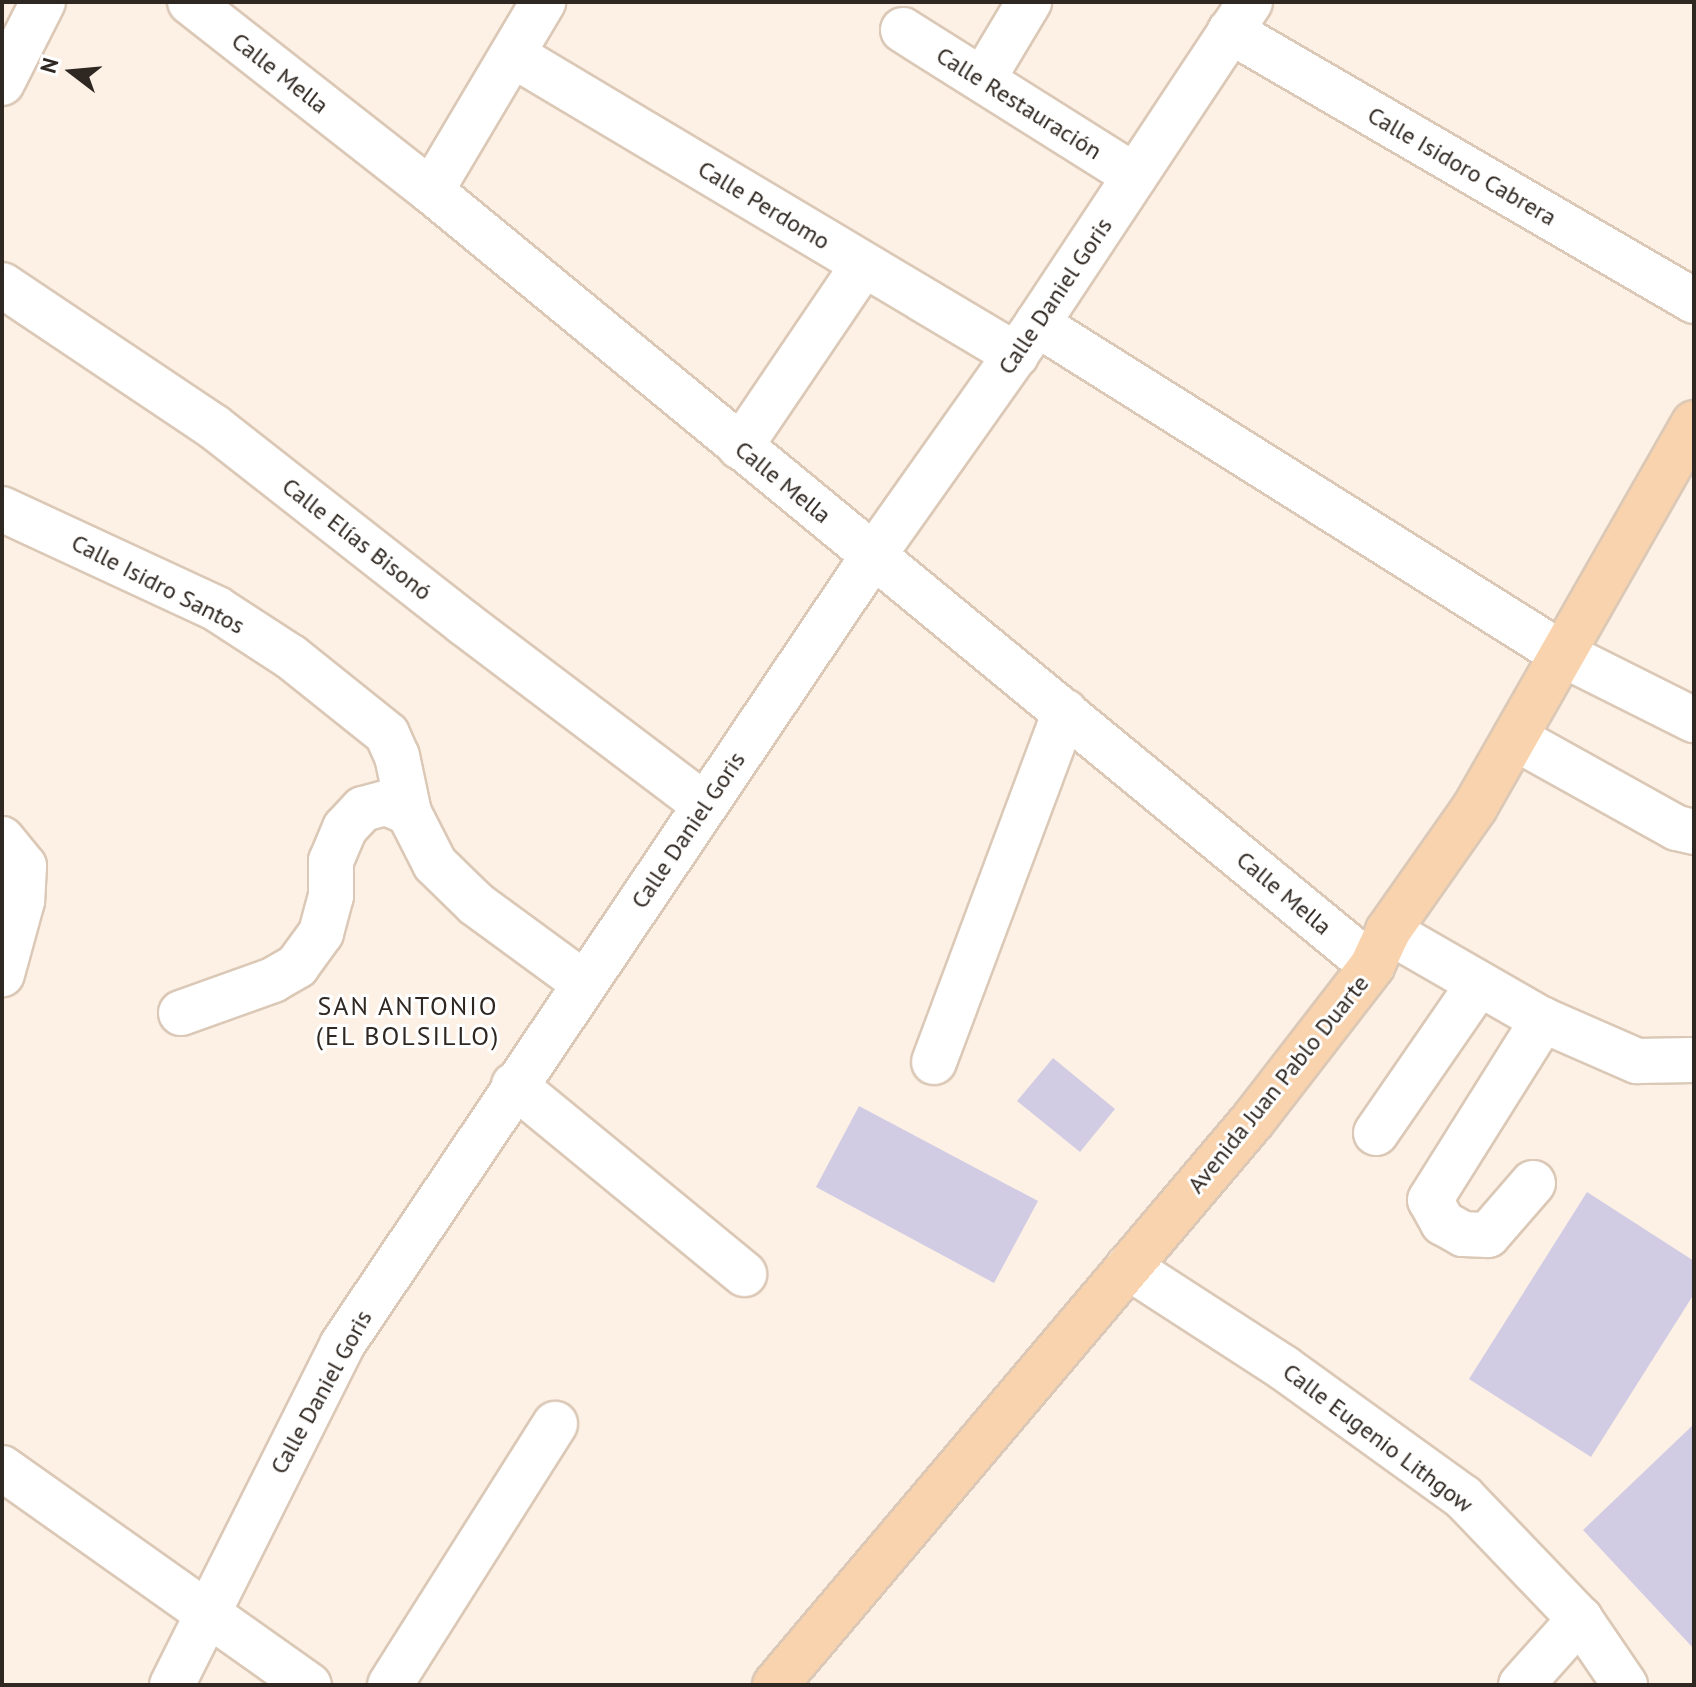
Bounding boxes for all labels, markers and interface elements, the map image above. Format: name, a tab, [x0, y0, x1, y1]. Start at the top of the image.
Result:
street label: Calle Mella	[226, 26, 334, 120]
north arrow	[32, 32, 112, 112]
street label: Calle Restauración	[931, 41, 1107, 165]
text: N	[33, 55, 64, 76]
street label: Calle Isidoro Cabrera	[1363, 100, 1561, 232]
street label: Calle Perdomo	[693, 154, 835, 256]
street label: Calle Daniel Goris	[992, 212, 1118, 380]
street label: Calle Mella	[729, 435, 837, 529]
street label: Calle Elías Bisonó	[276, 472, 438, 606]
street label: Calle Isidro Santos	[67, 528, 249, 640]
street label: Calle Daniel Goris	[625, 746, 751, 914]
street label: Calle Mella	[1231, 845, 1337, 941]
street label: Avenida Juan Pablo Duarte	[1181, 969, 1375, 1199]
district label: SAN ANTONIO (EL BOLSILLO)	[315, 990, 501, 1052]
street label: Calle Daniel Goris	[264, 1305, 378, 1479]
street label: Calle Eugenio Lithgow	[1277, 1357, 1479, 1519]

